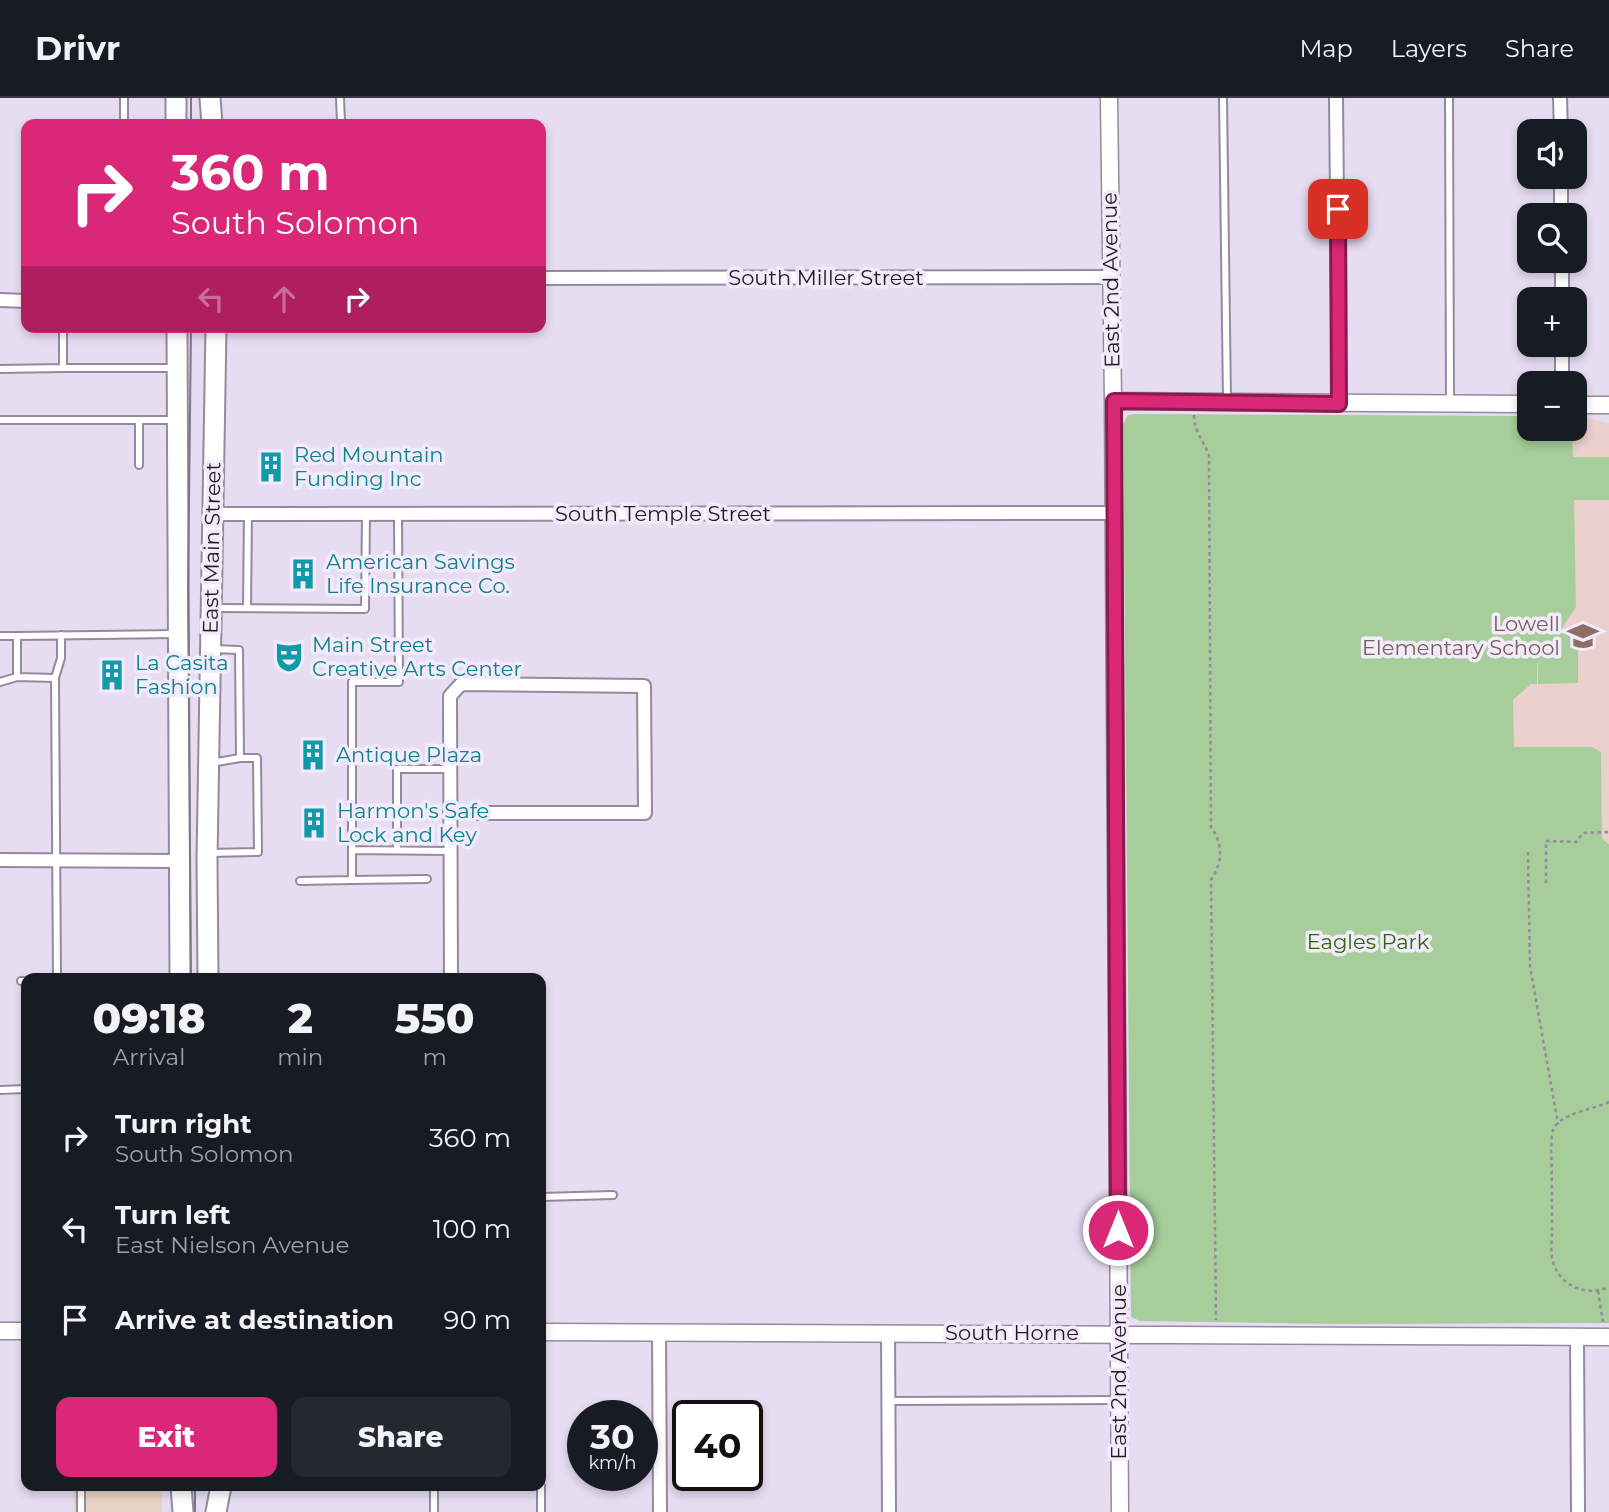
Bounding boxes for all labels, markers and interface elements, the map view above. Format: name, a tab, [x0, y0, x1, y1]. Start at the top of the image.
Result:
text: Drivr	[35, 28, 120, 68]
text: Map	[1299, 34, 1353, 63]
text: Layers	[1391, 34, 1467, 63]
text: Share	[1505, 34, 1574, 63]
map controls	[1517, 119, 1587, 441]
button: sound	[1517, 119, 1587, 189]
text: 360 m	[171, 143, 330, 202]
icon: right	[56, 147, 147, 238]
pin	[1308, 179, 1368, 239]
icon: arrive	[1319, 190, 1357, 228]
street label: East 2nd Avenue	[1096, 192, 1125, 368]
text: South Solomon	[171, 203, 419, 242]
button: search	[1517, 203, 1587, 273]
street label: South Miller Street	[728, 265, 924, 290]
icon: left	[192, 280, 230, 318]
icon: ahead	[265, 280, 303, 318]
icon: right	[338, 280, 376, 318]
button: +	[1517, 287, 1587, 357]
button: −	[1517, 371, 1587, 441]
place label: Red Mountain Funding Inc	[294, 442, 443, 491]
building icon: Red Mountain Funding Inc	[254, 450, 288, 484]
street label: East Main Street	[198, 462, 225, 634]
street label: South Temple Street	[555, 501, 771, 526]
place label: American Savings Life Insurance Co.	[326, 549, 515, 598]
building icon: American Savings Life Insurance Co.	[286, 557, 320, 591]
place label: Lowell Elementary School	[1362, 611, 1560, 660]
school or university icon: Lowell Elementary School	[1566, 619, 1600, 653]
place label: Main Street Creative Arts Center	[312, 632, 522, 681]
theatre icon: Main Street Creative Arts Center	[272, 640, 306, 674]
place label: La Casita Fashion	[135, 650, 229, 699]
building icon: La Casita Fashion	[95, 658, 129, 692]
building icon: Antique Plaza	[296, 738, 330, 772]
place label: Antique Plaza	[336, 742, 482, 767]
place label: Harmon's Safe Lock and Key	[337, 798, 489, 847]
building icon: Harmon's Safe Lock and Key	[297, 806, 331, 840]
park label: Eagles Park	[1307, 929, 1430, 954]
text: 09:18	[93, 992, 206, 1044]
text: 2	[288, 992, 313, 1044]
text: 550	[395, 992, 474, 1044]
text: Arrival	[113, 1043, 185, 1071]
text: min	[277, 1043, 323, 1071]
text: m	[422, 1043, 447, 1071]
text: Turn right	[115, 1108, 251, 1140]
icon: right	[56, 1119, 94, 1157]
text: 360 m	[429, 1122, 511, 1154]
text: South Solomon	[115, 1140, 293, 1168]
position arrow	[1081, 1193, 1155, 1267]
text: Turn left	[115, 1199, 231, 1231]
icon: left	[56, 1210, 94, 1248]
text: 100 m	[433, 1213, 511, 1245]
text: East Nielson Avenue	[115, 1231, 349, 1259]
street label: East 2nd Avenue	[1106, 1284, 1131, 1460]
icon: arrive	[56, 1301, 94, 1339]
text: Arrive at destination	[115, 1304, 394, 1336]
text: 90 m	[444, 1304, 511, 1336]
street label: South Horne	[945, 1320, 1079, 1345]
button: Exit	[56, 1397, 277, 1477]
button: Share	[291, 1397, 511, 1477]
speed limit sign: 40	[672, 1400, 763, 1491]
text: 30	[590, 1415, 635, 1458]
text: km/h	[588, 1452, 637, 1474]

